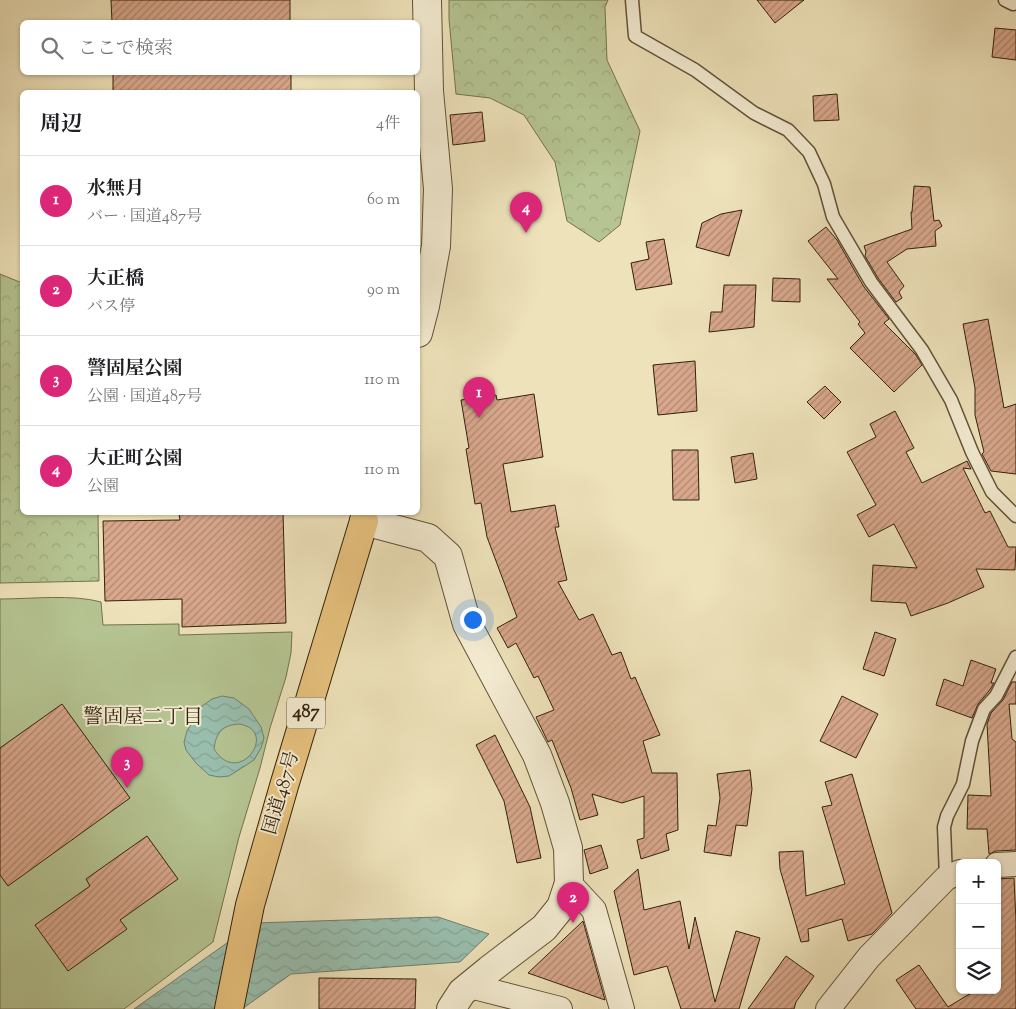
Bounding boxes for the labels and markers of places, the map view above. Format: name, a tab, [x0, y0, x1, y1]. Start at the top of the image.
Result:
pin: 4	[510, 192, 542, 233]
pin: 1	[463, 377, 495, 418]
pin: 3	[111, 747, 143, 788]
pin: 2	[557, 882, 589, 923]

